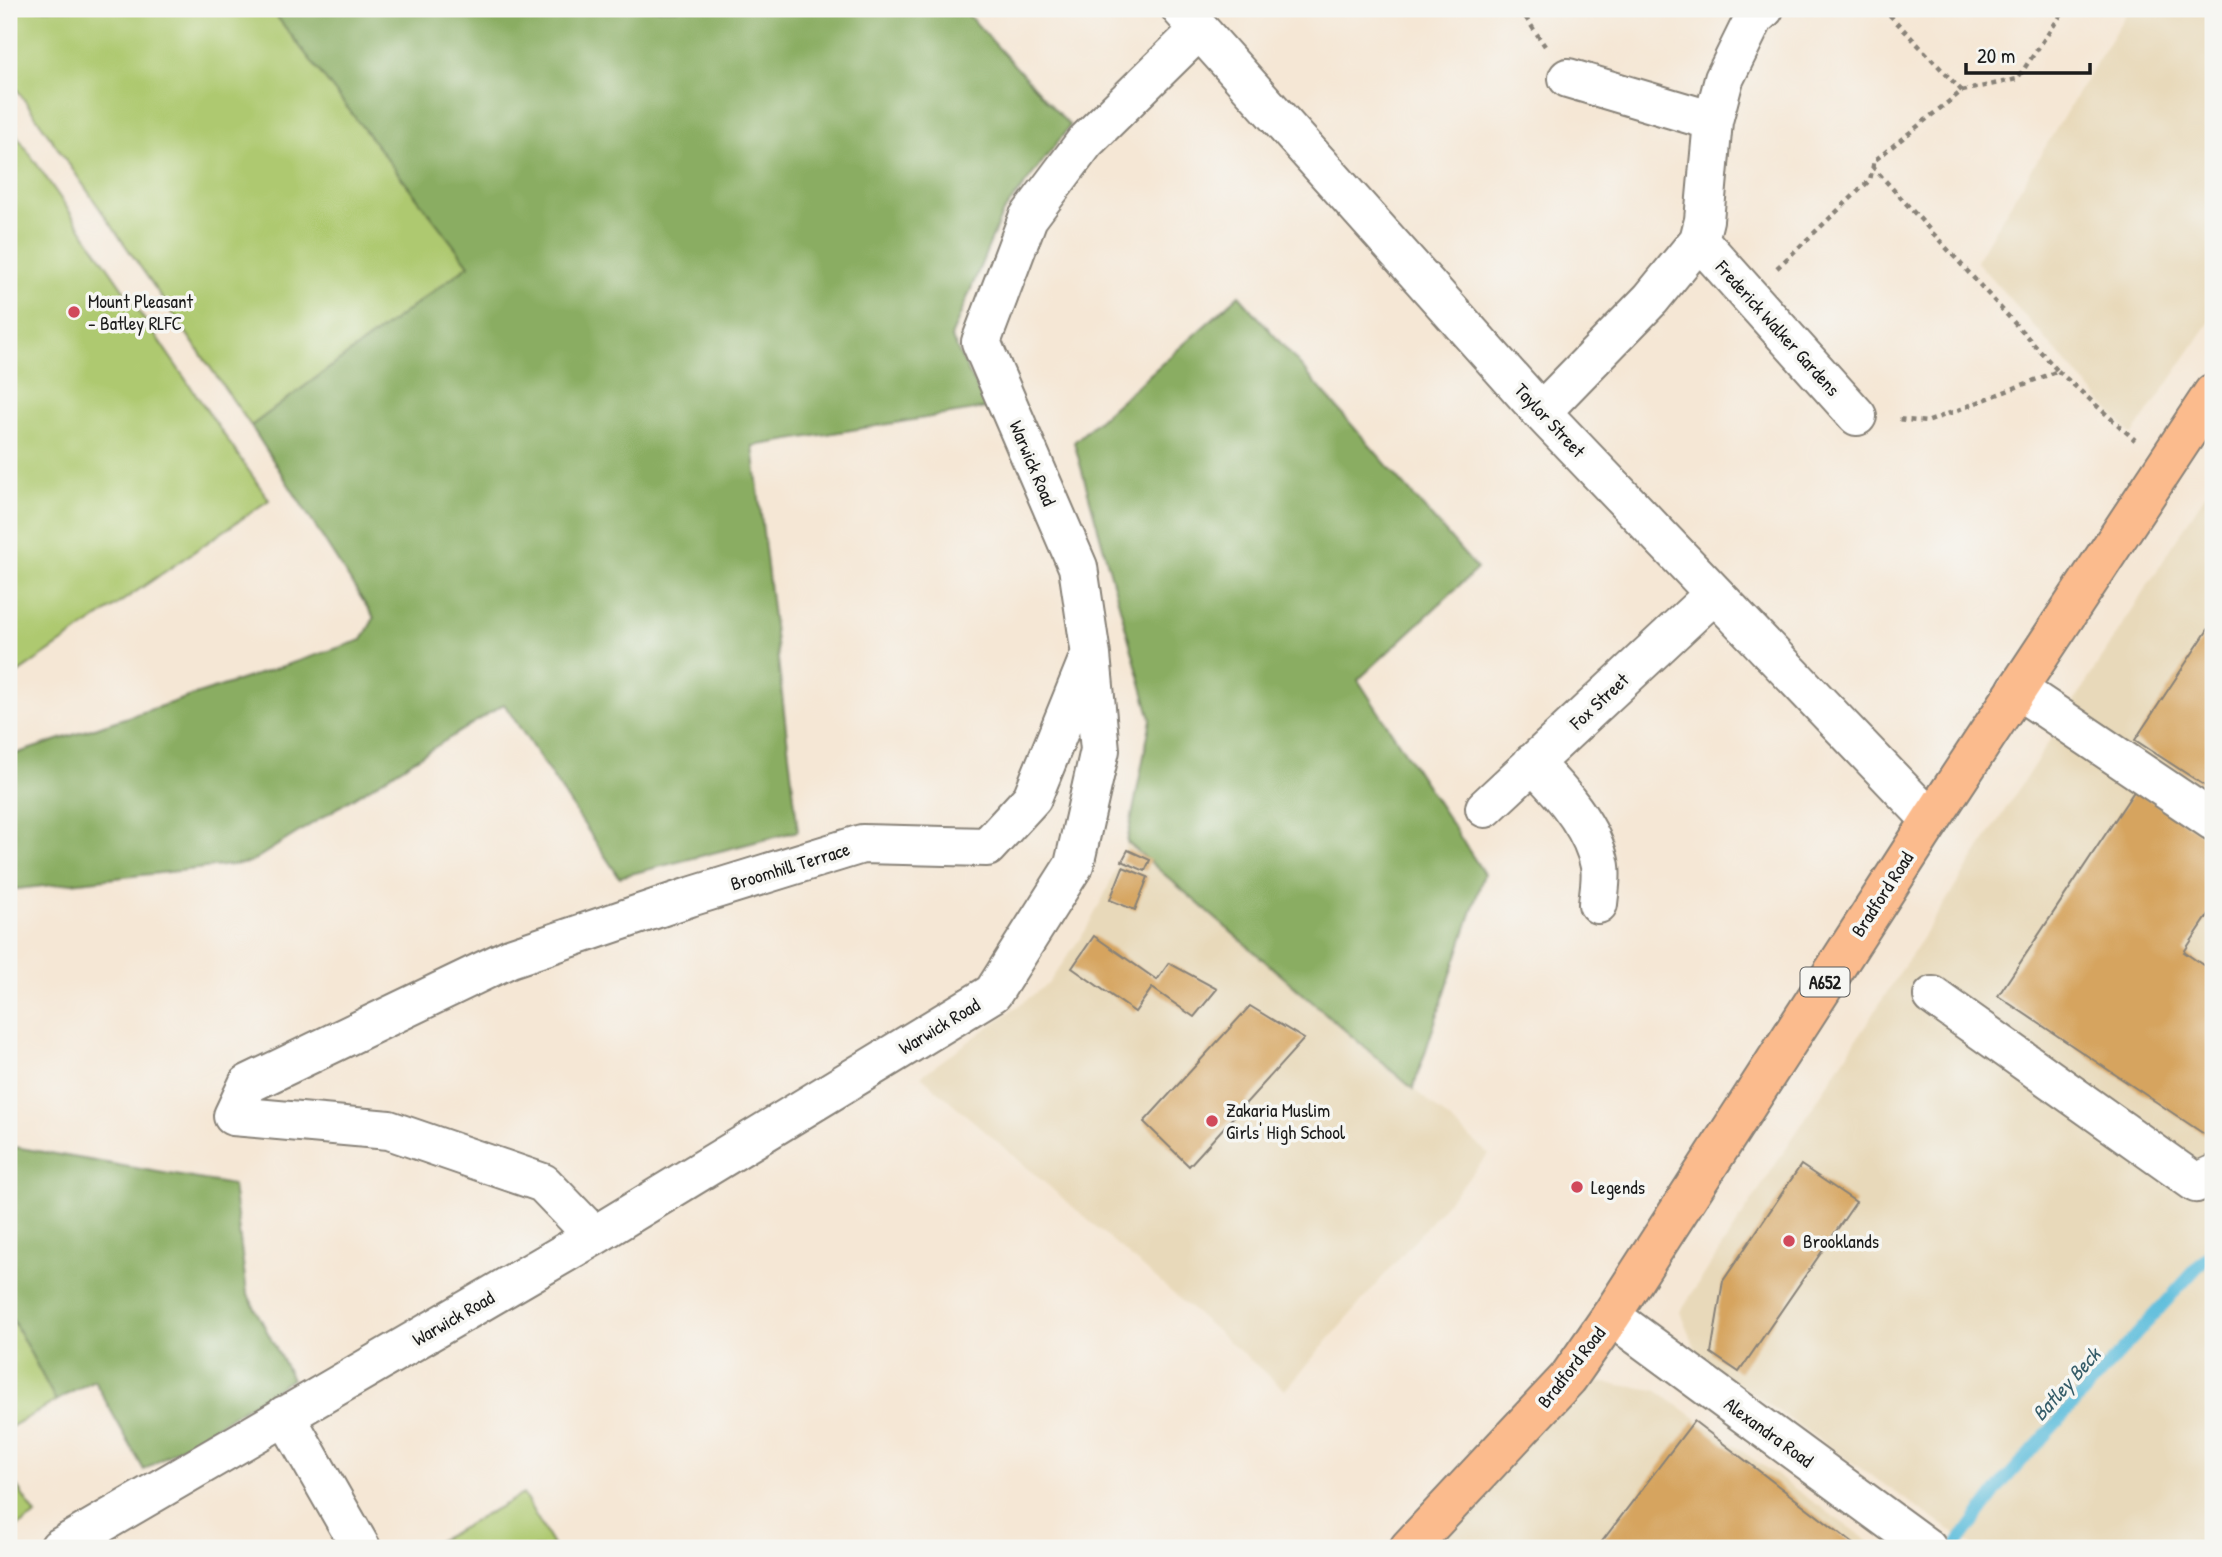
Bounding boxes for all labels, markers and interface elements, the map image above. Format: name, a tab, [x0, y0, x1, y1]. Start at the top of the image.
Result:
scale bar	[1966, 32, 2091, 76]
text: 20 m	[1977, 41, 2015, 70]
street label: Frederick Walker Gardens	[1709, 254, 1846, 401]
place label: Mount Pleasant - Batley RLFC	[88, 288, 194, 336]
marker: Mount Pleasant - Batley RLFC	[66, 304, 82, 320]
street label: Taylor Street	[1509, 377, 1592, 463]
street label: Warwick Road	[1003, 416, 1063, 510]
street label: Fox Street	[1563, 667, 1634, 736]
street label: Broomhill Terrace	[727, 835, 853, 896]
street label: Bradford Road	[1845, 846, 1920, 942]
road number: A652	[1800, 967, 1850, 996]
street label: Warwick Road	[894, 991, 985, 1060]
place label: Zakaria Muslim Girls' High School	[1226, 1097, 1346, 1145]
marker: Zakaria Muslim Girls' High School	[1204, 1113, 1220, 1129]
place label: Legends	[1591, 1174, 1645, 1200]
marker: Legends	[1569, 1179, 1585, 1195]
place label: Brooklands	[1803, 1228, 1879, 1254]
marker: Brooklands	[1781, 1233, 1797, 1249]
street label: Warwick Road	[407, 1284, 499, 1352]
street label: Bradford Road	[1531, 1321, 1611, 1413]
water label: Batley Beck	[2025, 1339, 2108, 1427]
street label: Alexandra Road	[1719, 1391, 1819, 1473]

